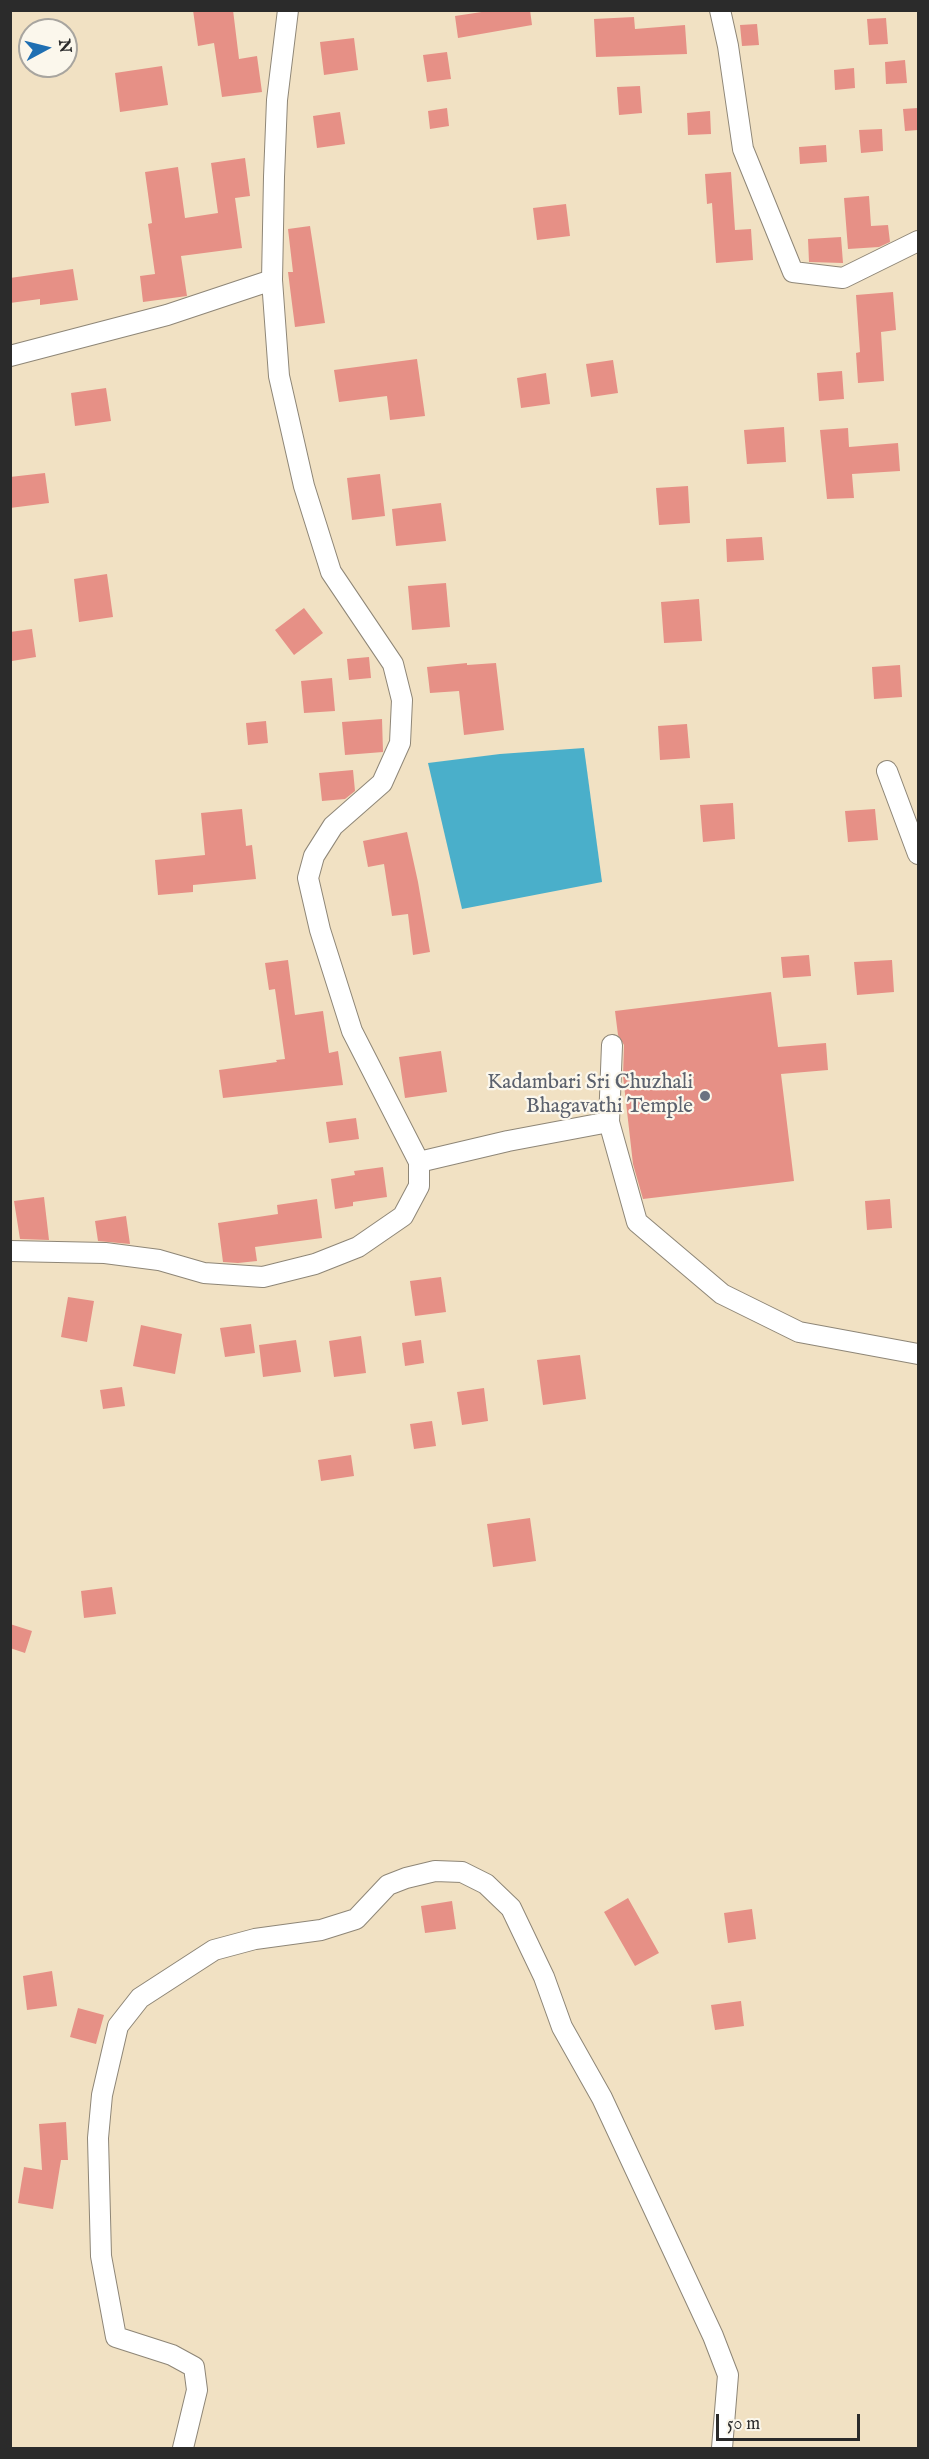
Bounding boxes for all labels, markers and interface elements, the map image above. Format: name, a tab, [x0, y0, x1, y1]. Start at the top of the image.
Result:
north arrow	[18, 18, 78, 78]
text: N	[53, 38, 75, 54]
place label: Kadambari Sri Chuzhali Bhagavathi Temple	[487, 1071, 693, 1121]
marker: Kadambari Sri Chuzhali Bhagavathi Temple	[698, 1089, 712, 1103]
scale bar	[719, 2402, 863, 2440]
text: 50 m	[727, 2413, 760, 2436]

